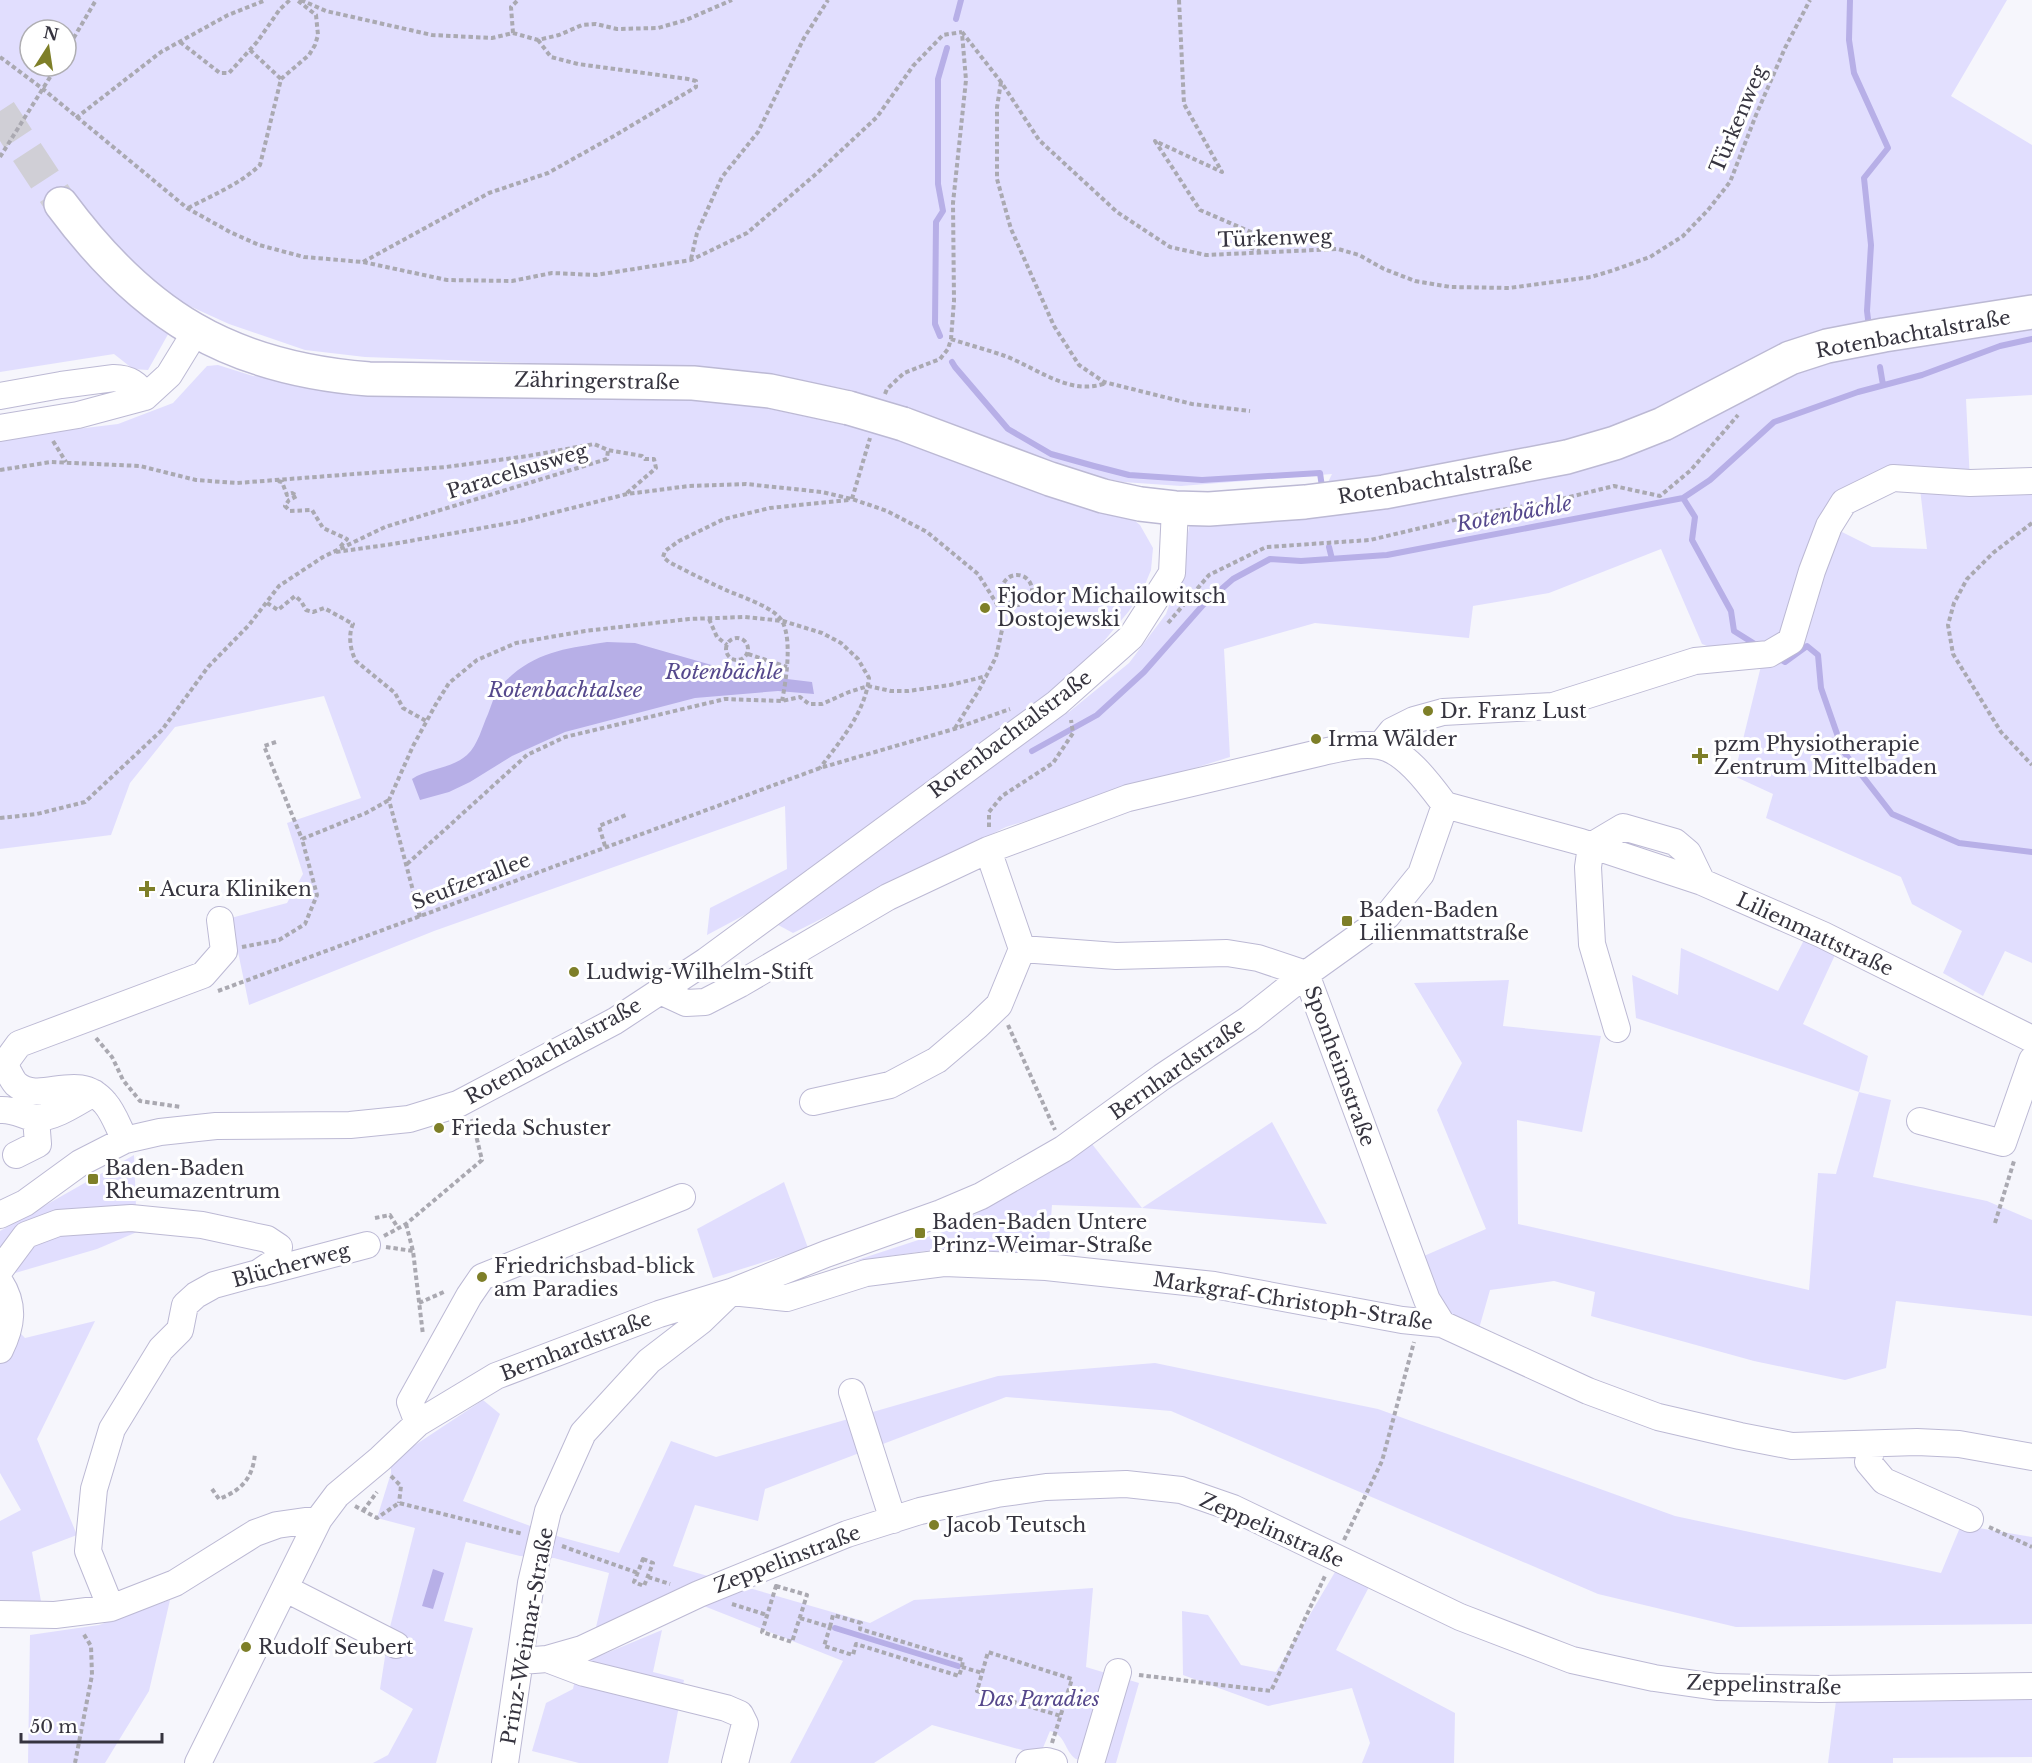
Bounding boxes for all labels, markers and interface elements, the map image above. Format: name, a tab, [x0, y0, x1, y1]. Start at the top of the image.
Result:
north arrow	[18, 18, 78, 78]
text: N	[42, 22, 61, 45]
street label: Türkenweg	[1705, 61, 1772, 176]
street label: Türkenweg	[1217, 224, 1334, 252]
street label: Rotenbachtalstraße	[1814, 305, 2012, 363]
street label: Zähringerstraße	[514, 368, 680, 394]
street label: Paracelsusweg	[444, 438, 591, 504]
street label: Rotenbachtalstraße	[1336, 451, 1534, 509]
water label: Rotenbächle	[1453, 490, 1575, 538]
place label: Fjodor Michailowitsch Dostojewski	[997, 584, 1226, 631]
marker: Fjodor Michailowitsch Dostojewski	[978, 601, 992, 615]
water label: Rotenbächle	[664, 659, 783, 685]
street label: Rotenbachtalstraße	[924, 665, 1096, 803]
water label: Rotenbachtalsee	[487, 677, 643, 703]
place label: Dr. Franz Lust	[1440, 699, 1587, 723]
marker: Dr. Franz Lust	[1421, 704, 1435, 718]
place label: Irma Wälder	[1328, 727, 1457, 751]
marker: Irma Wälder	[1309, 732, 1323, 746]
place label: pzm Physiotherapie Zentrum Mittelbaden	[1714, 732, 1937, 779]
marker: pzm Physiotherapie Zentrum Mittelbaden	[1691, 747, 1709, 765]
street label: Seufzerallee	[408, 847, 534, 915]
place label: Acura Kliniken	[159, 877, 312, 901]
marker: Acura Kliniken	[138, 880, 156, 898]
street label: Lilienmattstraße	[1733, 887, 1897, 981]
place label: Baden-Baden Lilienmattstraße	[1359, 898, 1529, 945]
marker: Baden-Baden Lilienmattstraße	[1340, 914, 1354, 928]
place label: Ludwig-Wilhelm-Stift	[586, 960, 814, 984]
marker: Ludwig-Wilhelm-Stift	[567, 965, 581, 979]
street label: Sponheimstraße	[1300, 982, 1380, 1150]
street label: Rotenbachtalstraße	[461, 993, 645, 1109]
street label: Bernhardstraße	[1105, 1013, 1249, 1125]
place label: Frieda Schuster	[451, 1116, 611, 1140]
marker: Frieda Schuster	[432, 1121, 446, 1135]
place label: Baden-Baden Rheumazentrum	[105, 1156, 281, 1203]
marker: Baden-Baden Rheumazentrum	[86, 1172, 100, 1186]
place label: Baden-Baden Untere Prinz-Weimar-Straße	[932, 1210, 1152, 1257]
marker: Baden-Baden Untere Prinz-Weimar-Straße	[913, 1226, 927, 1240]
street label: Blücherweg	[230, 1238, 353, 1292]
place label: Friedrichsbad-blick am Paradies	[494, 1254, 695, 1301]
street label: Markgraf-Christoph-Straße	[1151, 1267, 1435, 1335]
marker: Friedrichsbad-blick am Paradies	[475, 1270, 489, 1284]
street label: Bernhardstraße	[497, 1306, 655, 1386]
street label: Zeppelinstraße	[1196, 1488, 1348, 1572]
place label: Jacob Teutsch	[943, 1513, 1086, 1537]
marker: Jacob Teutsch	[927, 1518, 941, 1532]
street label: Zeppelinstraße	[710, 1520, 864, 1598]
street label: Prinz-Weimar-Straße	[496, 1525, 558, 1747]
place label: Rudolf Seubert	[258, 1635, 414, 1659]
marker: Rudolf Seubert	[239, 1640, 253, 1654]
street label: Zeppelinstraße	[1686, 1670, 1842, 1700]
park label: Das Paradies	[977, 1687, 1100, 1711]
scale bar	[21, 1706, 162, 1744]
text: 50 m	[30, 1716, 78, 1738]

